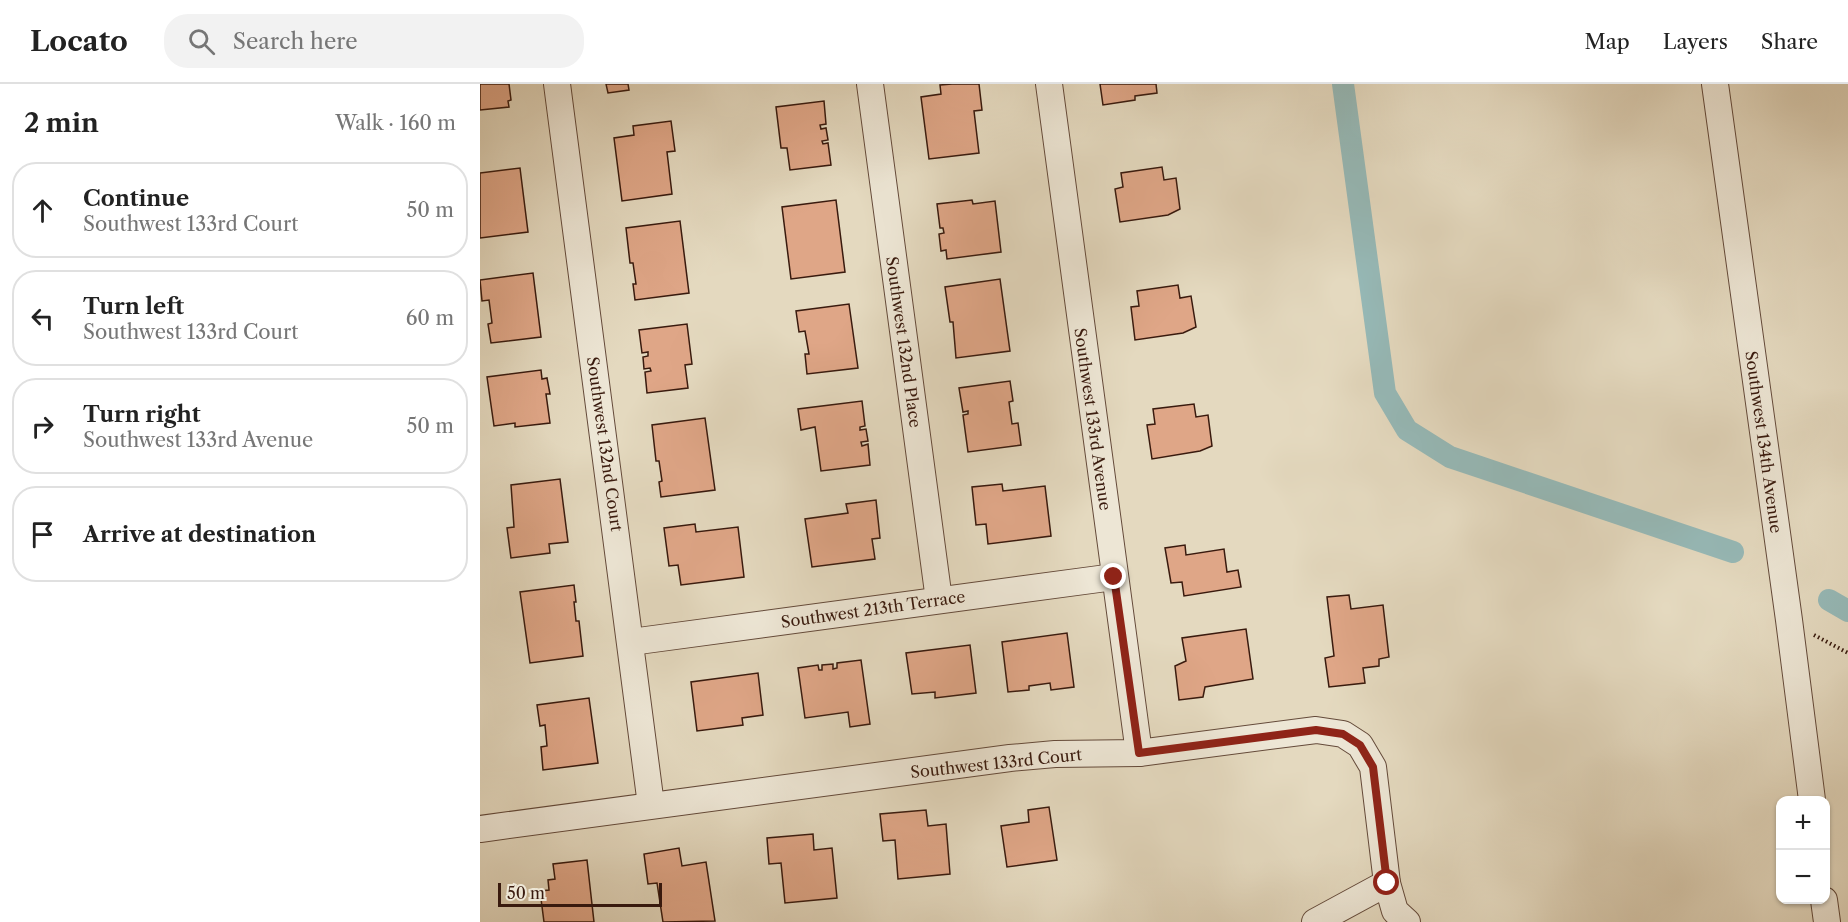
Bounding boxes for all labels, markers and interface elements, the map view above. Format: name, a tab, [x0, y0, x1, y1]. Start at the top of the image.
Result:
search box	[164, 14, 584, 68]
text: Locato	[30, 24, 128, 58]
icon: search	[185, 25, 218, 58]
text: Search here	[233, 28, 358, 55]
text: Map	[1585, 29, 1630, 54]
text: Layers	[1663, 29, 1728, 54]
text: Share	[1761, 29, 1818, 54]
text: 2 min	[24, 107, 99, 139]
text: Walk · 160 m	[335, 111, 456, 135]
text: Continue	[83, 185, 189, 212]
icon: ahead	[26, 194, 59, 227]
text: 50 m	[407, 198, 454, 222]
text: Southwest 133rd Court	[83, 212, 298, 236]
street label: Southwest 132nd Place	[882, 255, 926, 429]
text: Turn left	[83, 293, 184, 320]
icon: left	[26, 302, 59, 335]
text: 60 m	[406, 306, 454, 330]
text: Southwest 133rd Court	[83, 320, 298, 344]
street label: Southwest 133rd Avenue	[1070, 326, 1116, 512]
street label: Southwest 134th Avenue	[1741, 349, 1787, 535]
street label: Southwest 132nd Court	[583, 355, 627, 533]
text: Turn right	[83, 401, 201, 428]
icon: right	[26, 410, 59, 443]
text: 50 m	[407, 414, 454, 438]
text: Southwest 133rd Avenue	[83, 428, 313, 452]
icon: arrive	[26, 518, 59, 551]
text: Arrive at destination	[83, 521, 316, 548]
route end	[1100, 563, 1126, 589]
street label: Southwest 213th Terrace	[780, 586, 966, 632]
street label: Southwest 133rd Court	[909, 744, 1083, 782]
map controls	[1776, 796, 1830, 904]
button: +	[1776, 796, 1830, 850]
button: −	[1776, 850, 1830, 904]
route start	[1373, 869, 1399, 895]
scale bar	[498, 880, 662, 908]
text: 50 m	[507, 883, 545, 903]

